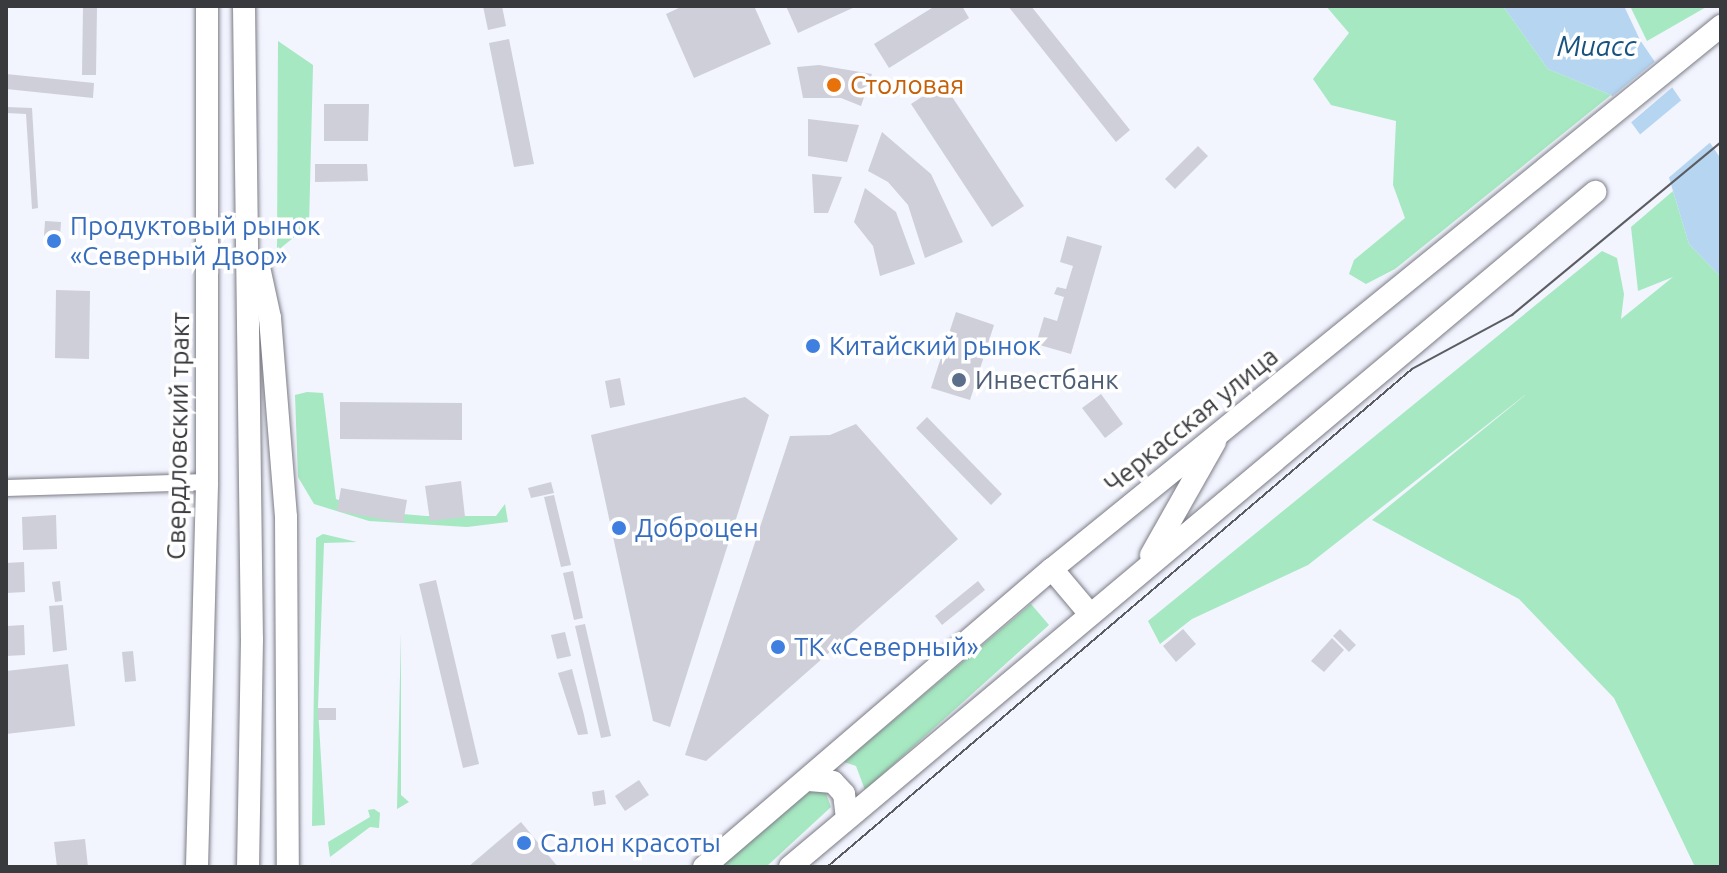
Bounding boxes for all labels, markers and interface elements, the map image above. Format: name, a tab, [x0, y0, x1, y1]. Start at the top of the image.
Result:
water label: Миасс	[1557, 29, 1637, 63]
place label: Столовая	[850, 69, 964, 101]
marker: Столовая	[825, 76, 843, 94]
place label: Продуктовый рынок «Северный Двор»	[70, 210, 320, 272]
marker: Продуктовый рынок «Северный Двор»	[45, 232, 63, 250]
street label: Свердловский тракт	[160, 312, 196, 560]
place label: Китайский рынок	[829, 330, 1041, 362]
marker: Китайский рынок	[804, 337, 822, 355]
street label: Черкасская улица	[1098, 340, 1284, 500]
place label: Инвестбанк	[975, 364, 1119, 396]
marker: Инвестбанк	[950, 371, 968, 389]
place label: Доброцен	[635, 512, 759, 544]
marker: Доброцен	[610, 519, 628, 537]
place label: ТК «Северный»	[794, 631, 979, 663]
marker: ТК «Северный»	[769, 638, 787, 656]
place label: Салон красоты	[540, 827, 721, 859]
marker: Салон красоты	[515, 834, 533, 852]

